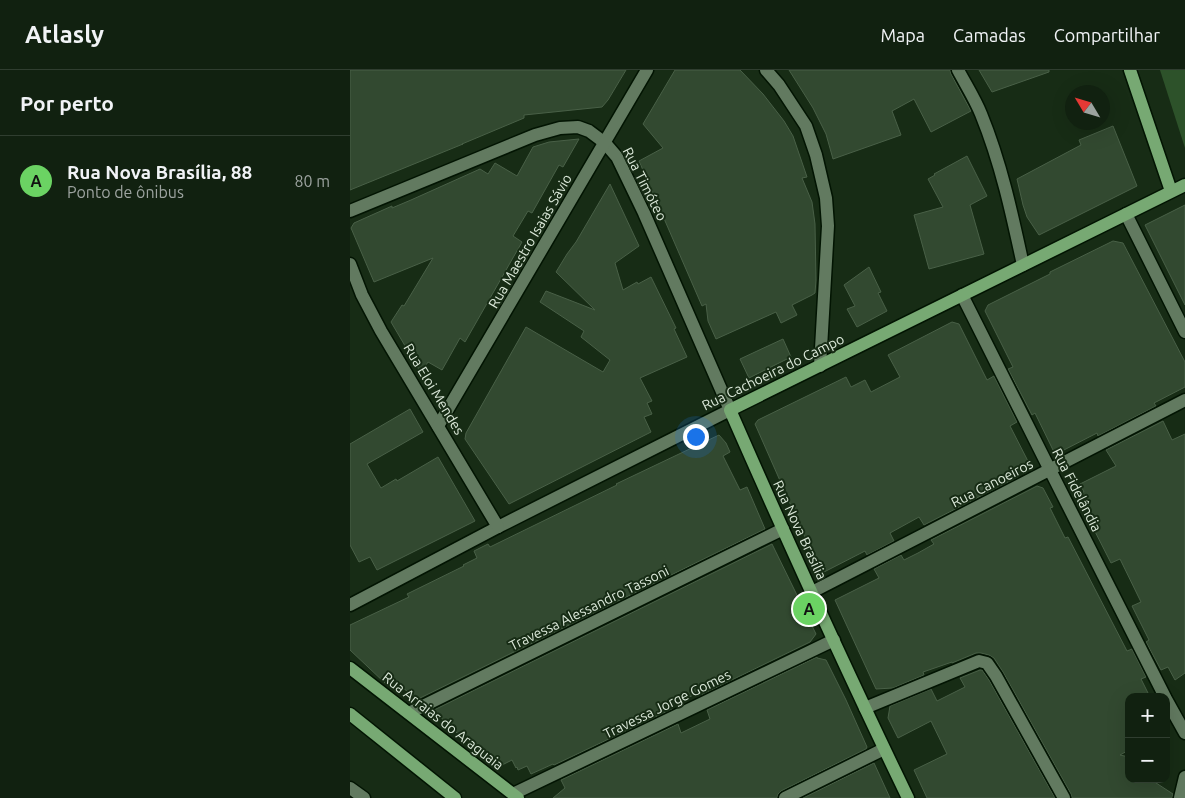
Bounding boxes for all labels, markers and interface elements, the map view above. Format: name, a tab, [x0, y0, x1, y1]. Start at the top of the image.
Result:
text: Atlasly	[25, 21, 104, 48]
text: Mapa	[880, 25, 925, 45]
text: Camadas	[953, 25, 1026, 45]
text: Compartilhar	[1054, 25, 1160, 45]
north arrow	[1065, 85, 1110, 130]
text: Por perto	[20, 91, 114, 115]
street label: Rua Timóteo	[620, 145, 670, 223]
text: Rua Nova Brasília, 88	[67, 161, 252, 183]
street label: Rua Maestro Isaias Sávio	[485, 171, 575, 311]
text: A	[30, 172, 42, 190]
text: 80 m	[294, 172, 330, 190]
text: Ponto de ônibus	[67, 183, 184, 201]
street label: Rua Cachoeira do Campo	[699, 331, 847, 413]
street label: Rua Eloi Mendes	[401, 341, 467, 437]
your location	[683, 424, 709, 450]
street label: Rua Fidelândia	[1049, 446, 1105, 534]
street label: Rua Canoeiros	[948, 455, 1036, 511]
street label: Rua Nova Brasília	[770, 478, 830, 582]
street label: Travessa Alessandro Tassoni	[507, 562, 671, 654]
pin: A	[793, 590, 825, 628]
street label: Travessa Jorge Gomes	[601, 666, 733, 742]
street label: Rua Arraias do Araguaia	[379, 669, 507, 773]
map controls	[1125, 693, 1170, 783]
button: +	[1125, 693, 1170, 738]
button: −	[1125, 738, 1170, 783]

